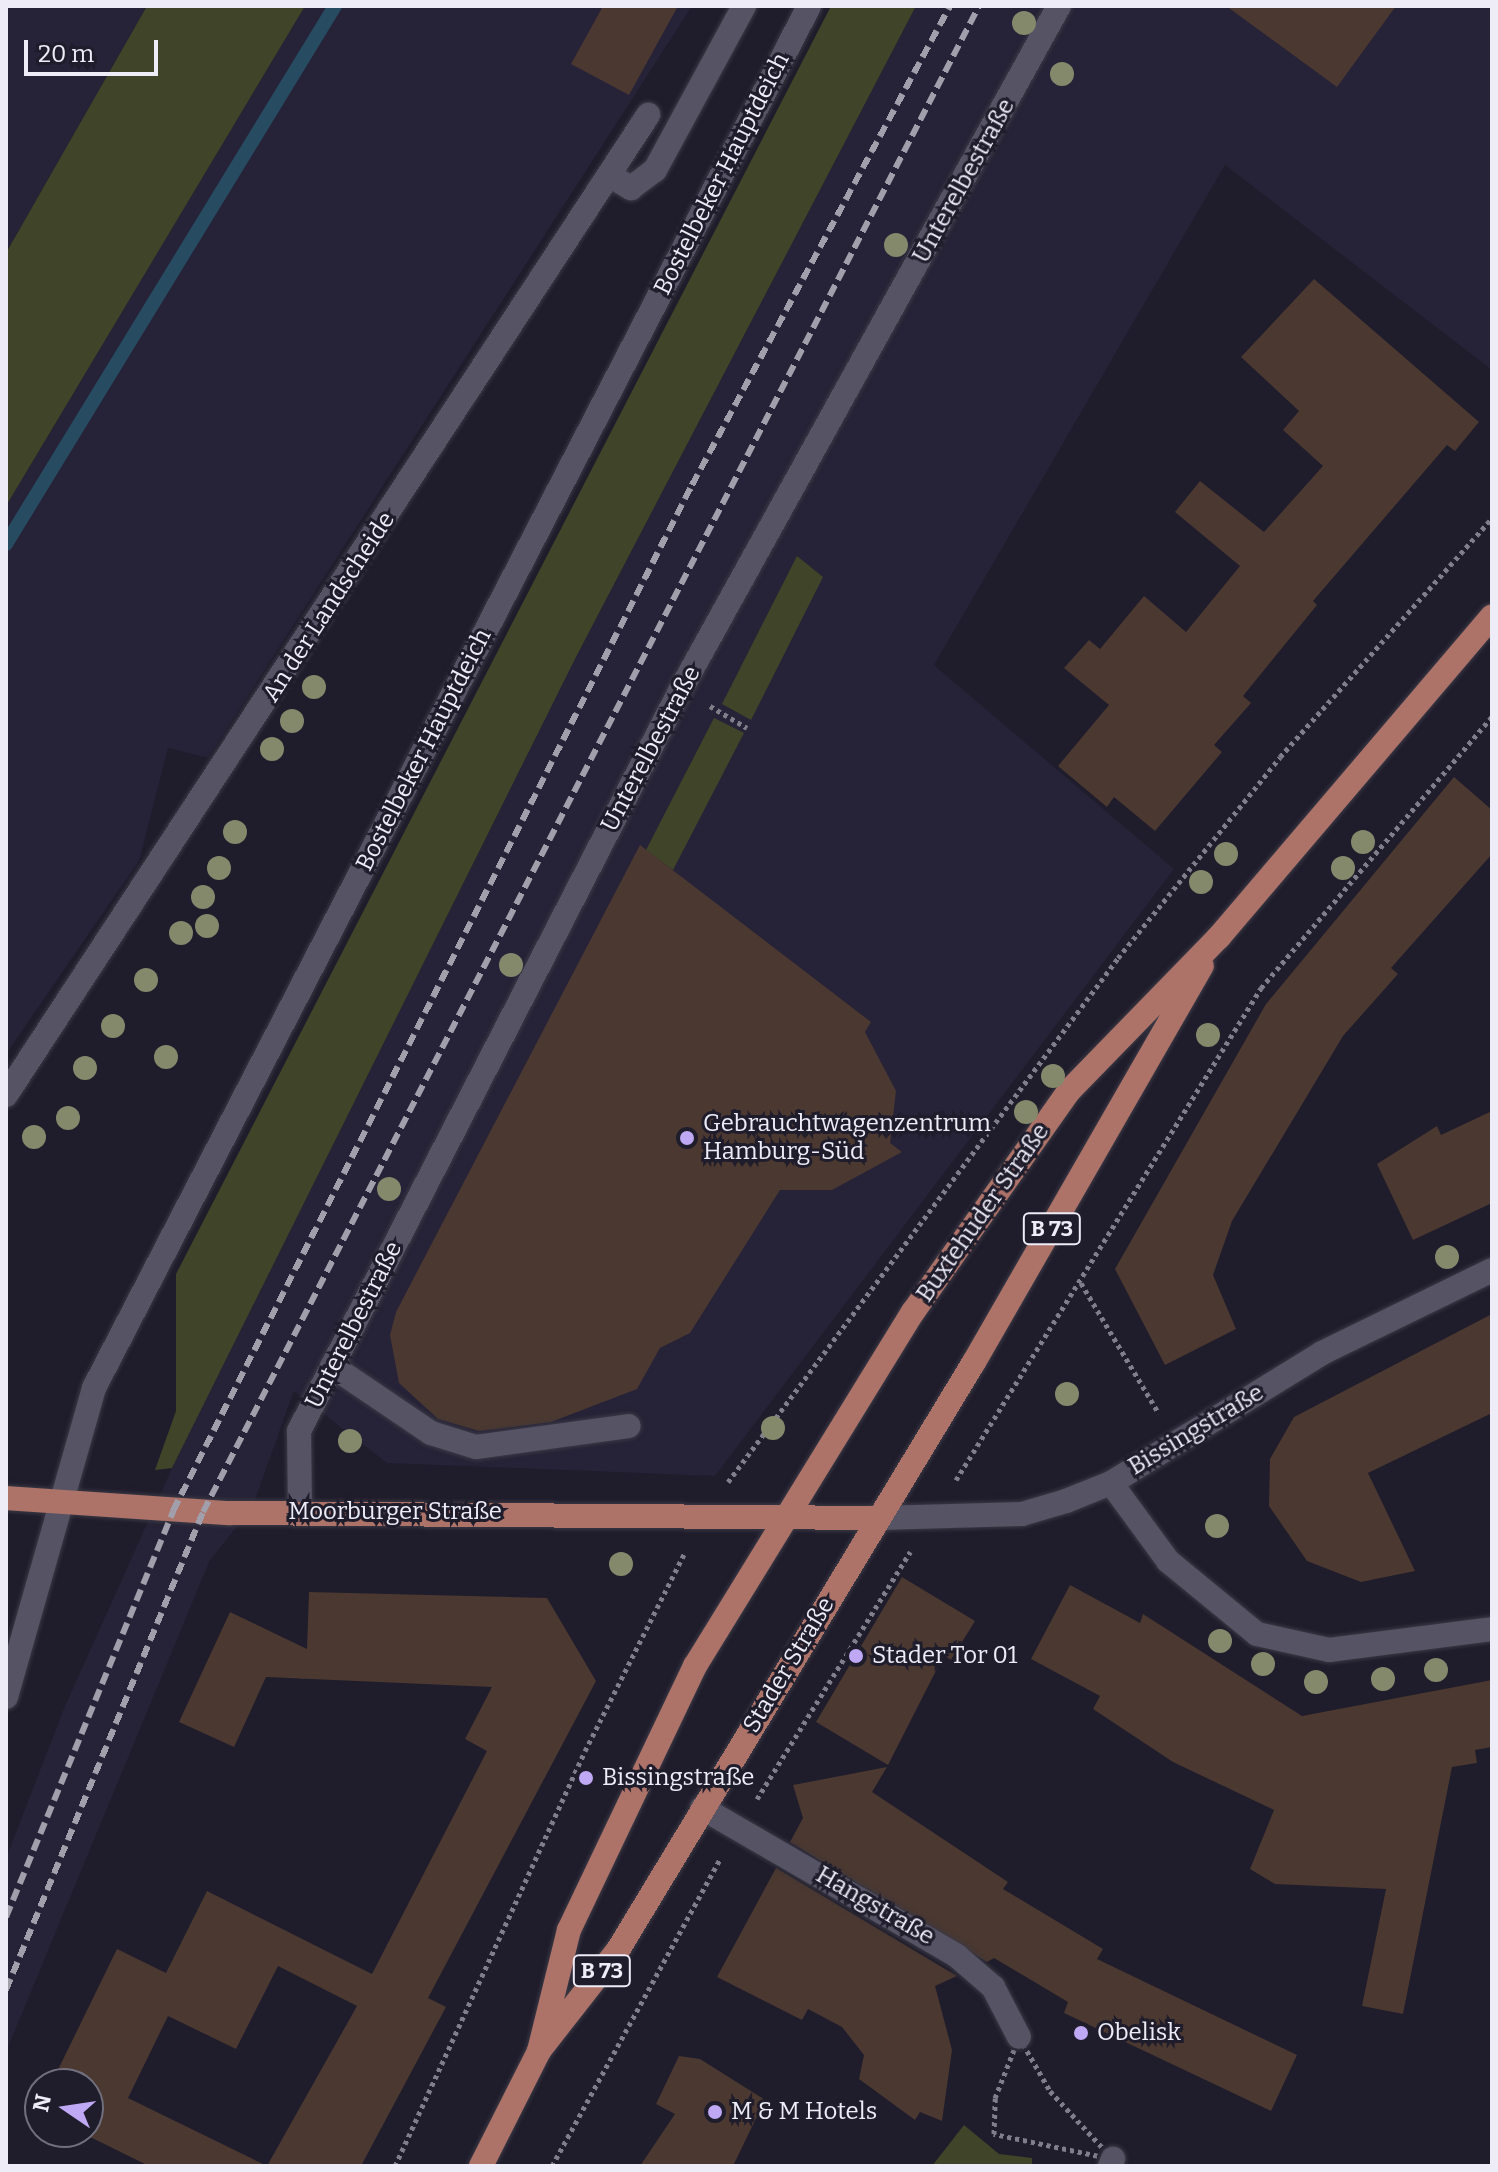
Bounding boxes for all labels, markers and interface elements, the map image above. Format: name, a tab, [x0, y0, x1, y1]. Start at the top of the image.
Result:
scale bar	[28, 24, 162, 74]
text: 20 m	[38, 40, 94, 68]
street label: Bostelbeker Hauptdeich	[648, 48, 796, 300]
street label: Unterelbestraße	[907, 94, 1021, 268]
street label: An der Landscheide	[257, 507, 401, 707]
street label: Bostelbeker Hauptdeich	[350, 624, 498, 876]
street label: Unterelbestraße	[595, 661, 707, 837]
place label: Gebrauchtwagenzentrum Hamburg-Süd	[703, 1110, 991, 1166]
street label: Buxtehuder Straße	[911, 1118, 1055, 1308]
marker: Gebrauchtwagenzentrum Hamburg-Süd	[678, 1129, 696, 1147]
road number: B 73	[1022, 1211, 1082, 1247]
street label: Unterelbestraße	[300, 1237, 408, 1413]
street label: Bissingstraße	[1123, 1378, 1269, 1482]
street label: Moorburger Straße	[288, 1498, 502, 1526]
street label: Stader Straße	[737, 1592, 841, 1738]
place label: Stader Tor 01	[872, 1642, 1018, 1670]
marker: Stader Tor 01	[847, 1647, 865, 1665]
place label: Bissingstraße	[602, 1764, 754, 1792]
marker: Bissingstraße	[577, 1769, 595, 1787]
street label: Hangstraße	[811, 1861, 939, 1951]
road number: B 73	[572, 1953, 632, 1989]
place label: Obelisk	[1097, 2019, 1181, 2047]
marker: Obelisk	[1072, 2024, 1090, 2042]
north arrow	[24, 2068, 104, 2148]
text: N	[27, 2092, 57, 2114]
place label: M & M Hotels	[731, 2098, 877, 2126]
marker: M & M Hotels	[706, 2103, 724, 2121]

